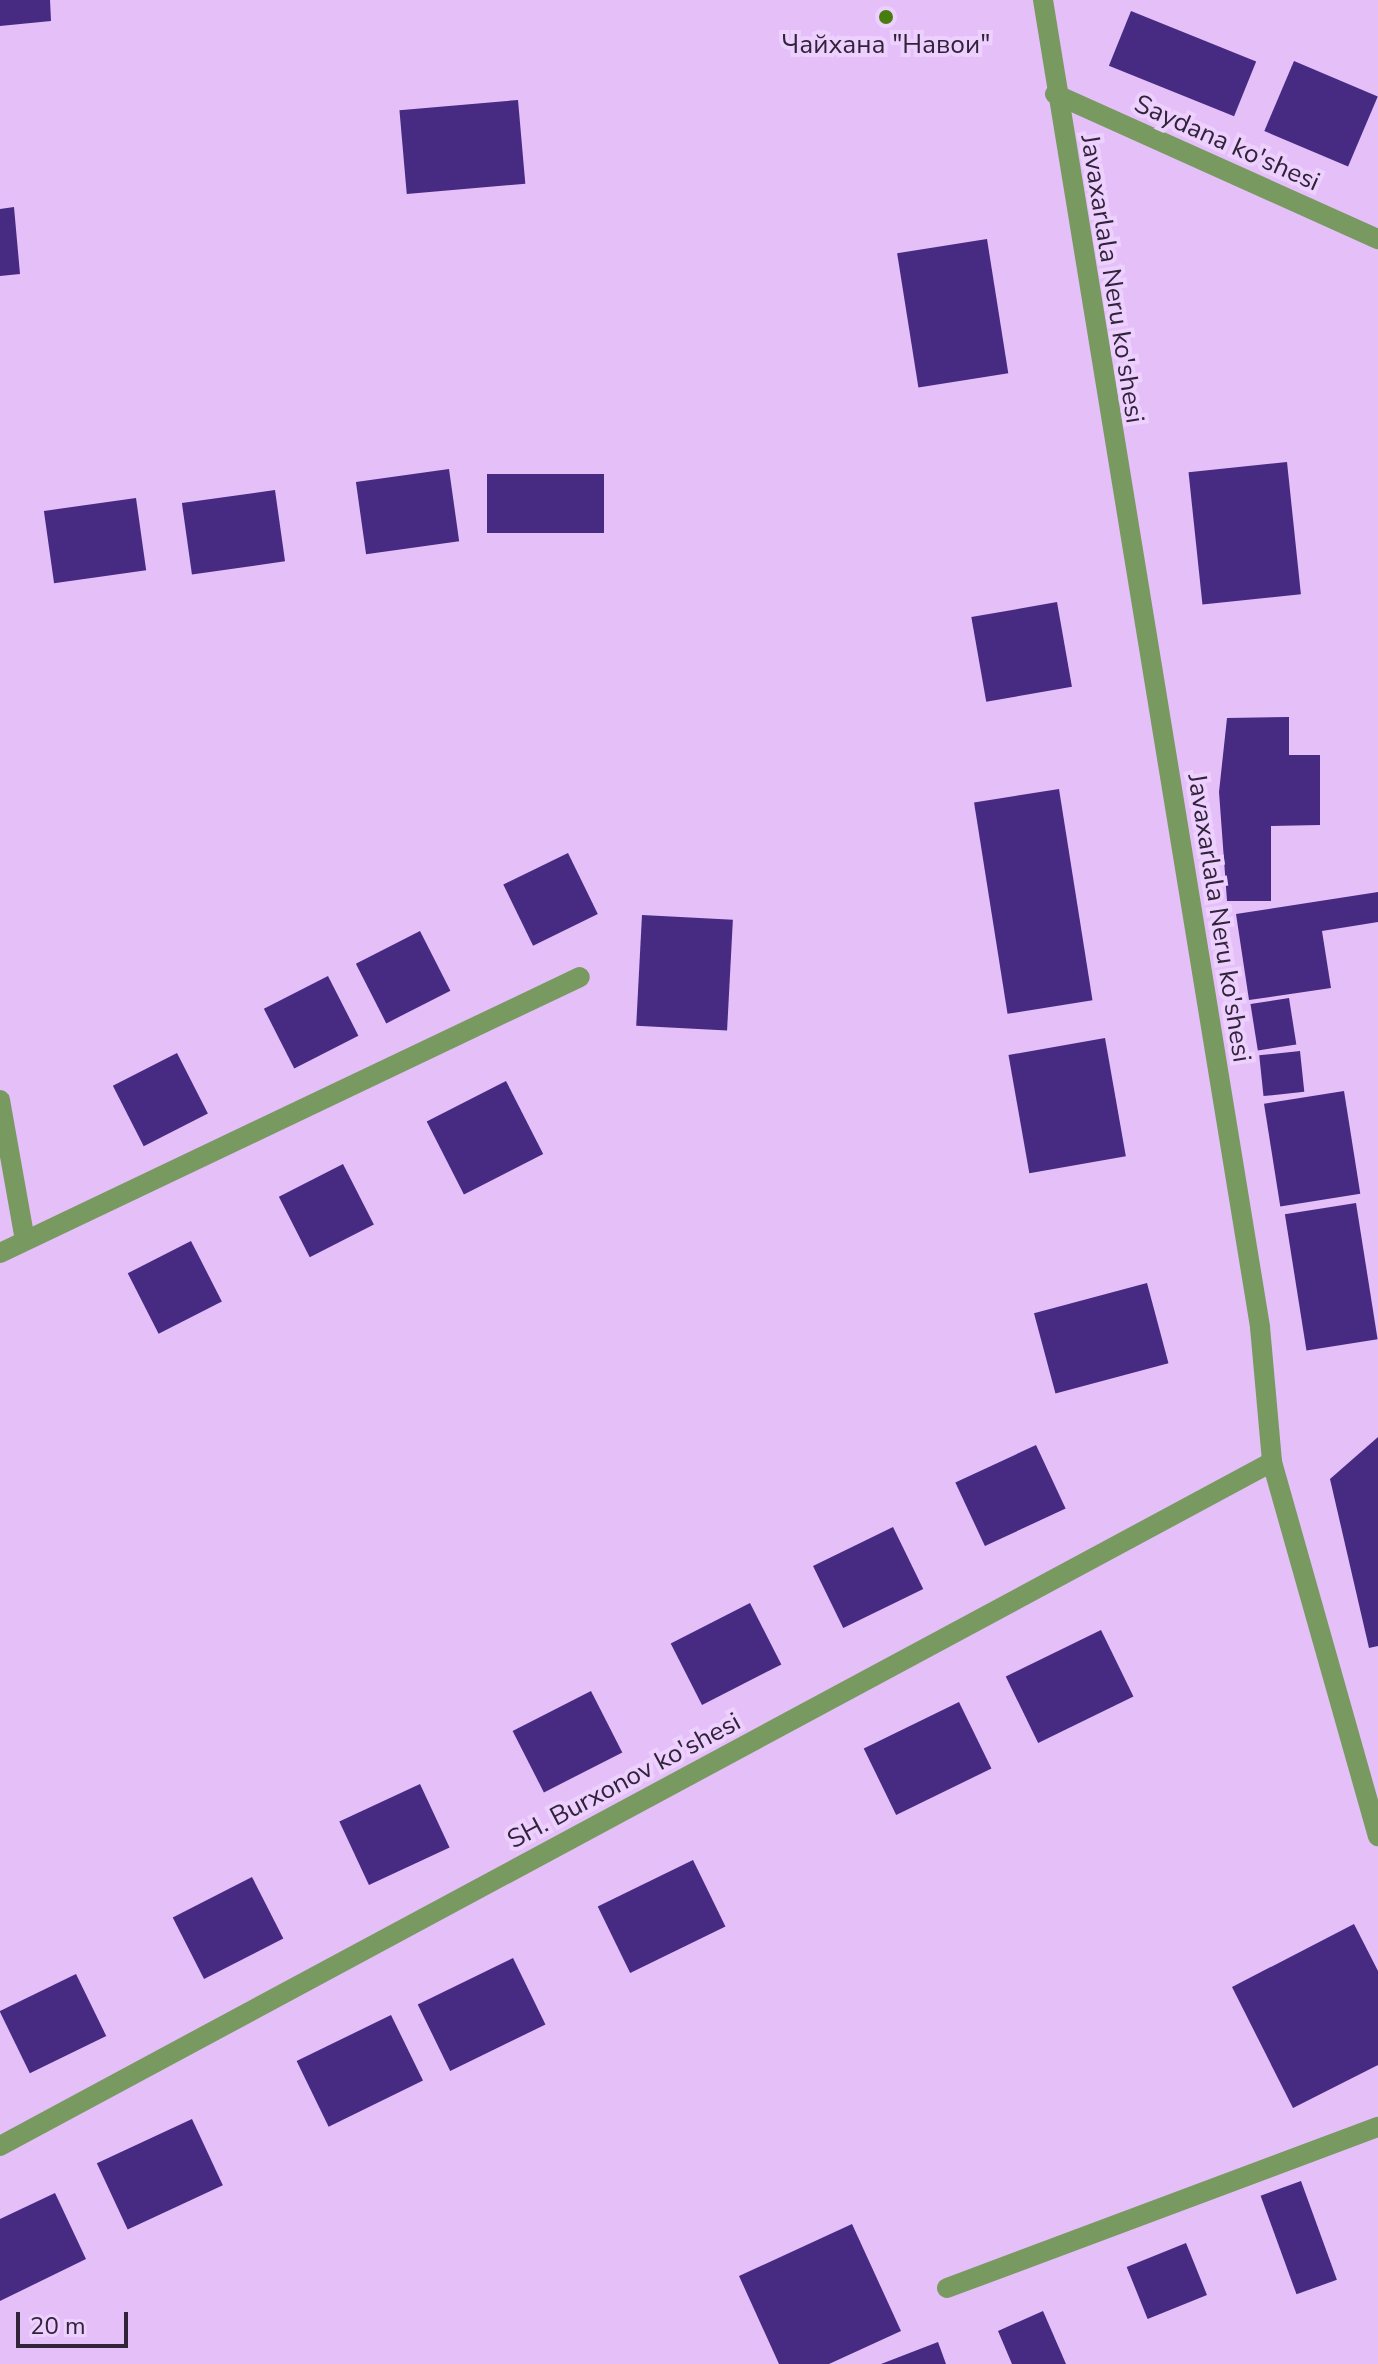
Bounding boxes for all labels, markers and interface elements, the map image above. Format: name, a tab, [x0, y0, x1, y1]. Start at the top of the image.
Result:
marker: Чайхана "Навои"	[877, 8, 895, 26]
place label: Чайхана "Навои"	[782, 29, 990, 61]
street label: Saydana ko'shesi	[1130, 88, 1324, 198]
street label: Javaxarlala Neru ko'shesi	[1074, 133, 1150, 425]
street label: Javaxarlala Neru ko'shesi	[1181, 772, 1257, 1064]
street label: SH. Burxonov ko'shesi	[502, 1706, 746, 1856]
scale bar	[20, 2296, 132, 2346]
text: 20 m	[30, 2310, 86, 2342]

